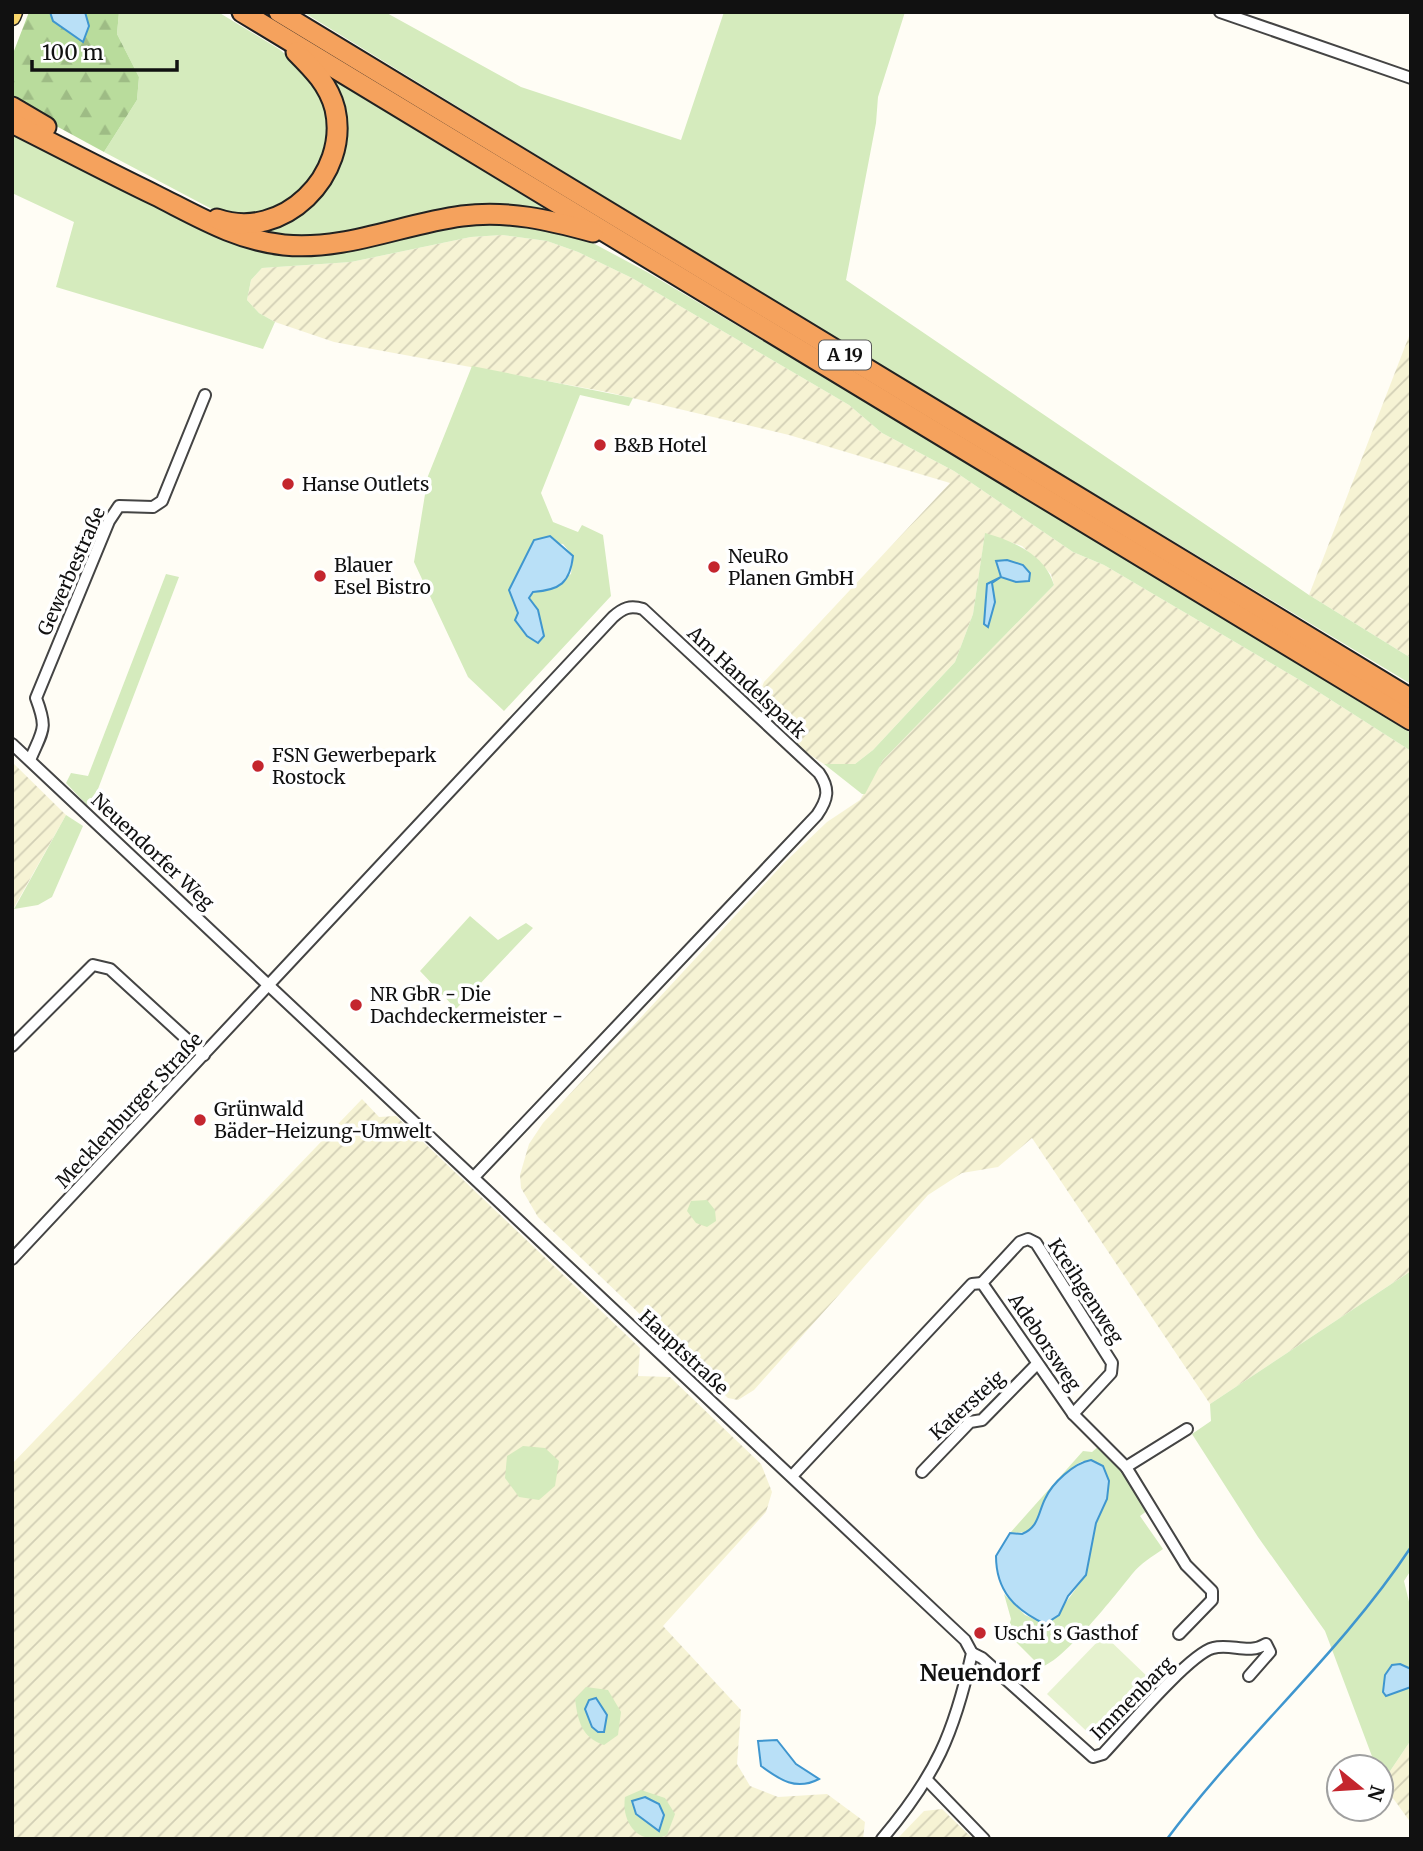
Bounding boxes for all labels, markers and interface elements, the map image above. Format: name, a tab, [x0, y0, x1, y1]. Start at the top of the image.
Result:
scale bar	[32, 28, 177, 72]
text: 100 m	[42, 39, 104, 66]
road number: A 19	[819, 340, 871, 370]
place label: B&B Hotel	[614, 433, 707, 457]
marker: B&B Hotel	[592, 437, 608, 453]
place label: Hanse Outlets	[302, 472, 429, 496]
marker: Hanse Outlets	[280, 476, 296, 492]
street label: Gewerbestraße	[32, 503, 110, 639]
place label: NeuRo Planen GmbH	[728, 544, 854, 590]
place label: Blauer Esel Bistro	[334, 553, 431, 599]
marker: NeuRo Planen GmbH	[706, 559, 722, 575]
marker: Blauer Esel Bistro	[312, 568, 328, 584]
street label: Am Handelspark	[682, 620, 811, 743]
place label: FSN Gewerbepark Rostock	[272, 743, 436, 789]
marker: FSN Gewerbepark Rostock	[250, 758, 266, 774]
street label: Neuendorfer Weg	[87, 788, 220, 914]
place label: NR GbR - Die Dachdeckermeister -	[370, 982, 563, 1028]
marker: NR GbR - Die Dachdeckermeister -	[348, 997, 364, 1013]
street label: Mecklenburger Straße	[51, 1027, 207, 1193]
place label: Grünwald Bäder-Heizung-Umwelt	[214, 1097, 433, 1143]
marker: Grünwald Bäder-Heizung-Umwelt	[192, 1112, 208, 1128]
street label: Kreihgenweg	[1043, 1234, 1129, 1349]
street label: Adeborsweg	[1003, 1288, 1087, 1396]
street label: Hauptstraße	[634, 1304, 734, 1400]
street label: Katersteig	[925, 1365, 1010, 1445]
place label: Uschi´s Gasthof	[994, 1621, 1139, 1645]
marker: Uschi´s Gasthof	[972, 1625, 988, 1641]
street label: Immenbarg	[1085, 1651, 1179, 1745]
district label: Neuendorf	[920, 1658, 1041, 1687]
north arrow	[1325, 1753, 1395, 1823]
text: N	[1362, 1782, 1390, 1804]

